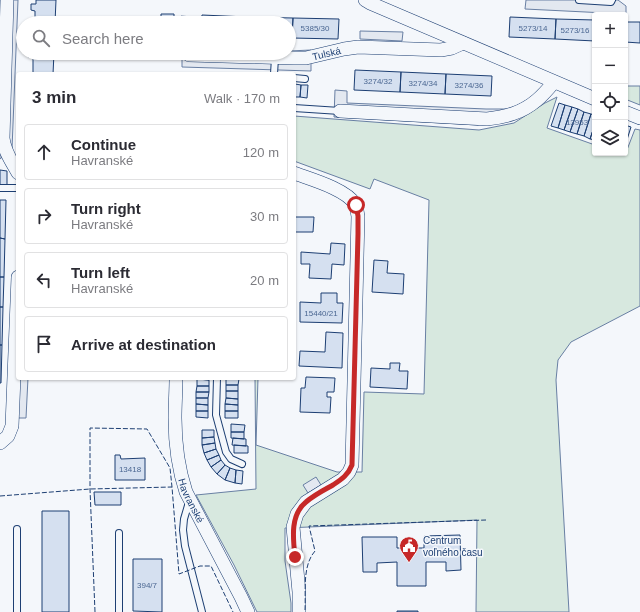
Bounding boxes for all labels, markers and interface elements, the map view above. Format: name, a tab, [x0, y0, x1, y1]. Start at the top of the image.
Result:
map controls	[592, 12, 628, 156]
button: +	[592, 12, 628, 48]
search box	[16, 16, 296, 60]
house number: 5385/30	[301, 24, 330, 33]
house number: 5273/14	[519, 24, 548, 33]
house number: 5273/16	[561, 26, 590, 35]
icon: search	[30, 27, 52, 49]
text: Search here	[62, 30, 144, 47]
street label: Tulská	[311, 45, 342, 62]
button: −	[592, 48, 628, 84]
house number: 3274/32	[364, 77, 393, 86]
house number: 3274/34	[409, 79, 438, 88]
house number: 3274/36	[455, 81, 484, 90]
button: locate	[592, 84, 628, 120]
text: 3 min	[32, 88, 76, 107]
text: Walk · 170 m	[204, 91, 280, 106]
house number: 13953	[566, 118, 589, 127]
button: layers	[592, 120, 628, 156]
text: Continue	[71, 136, 136, 153]
icon: ahead	[33, 141, 55, 163]
text: 120 m	[243, 145, 279, 160]
text: Havranské	[71, 153, 133, 168]
route start	[347, 196, 365, 214]
text: Turn right	[71, 200, 141, 217]
icon: right	[33, 205, 55, 227]
text: 30 m	[250, 209, 279, 224]
text: Havranské	[71, 217, 133, 232]
text: Turn left	[71, 264, 130, 281]
icon: left	[33, 269, 55, 291]
text: 20 m	[250, 273, 279, 288]
text: Havranské	[71, 281, 133, 296]
house number: 15440/21	[304, 309, 338, 318]
icon: arrive	[33, 333, 55, 355]
text: Arrive at destination	[71, 336, 216, 353]
house number: 13418	[119, 465, 142, 474]
street label: Havranské	[176, 477, 206, 525]
public building icon: Centrum voľného času	[398, 535, 420, 563]
place label: Centrum voľného času	[423, 535, 483, 558]
route end	[286, 548, 304, 566]
house number: 394/7	[137, 581, 158, 590]

